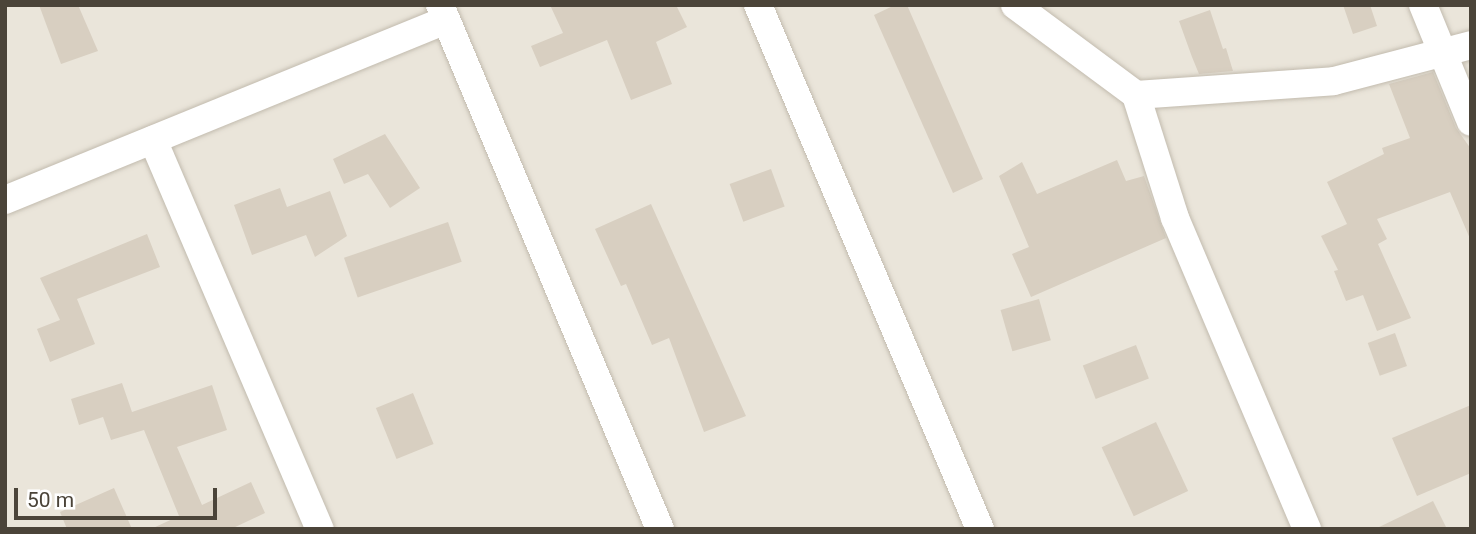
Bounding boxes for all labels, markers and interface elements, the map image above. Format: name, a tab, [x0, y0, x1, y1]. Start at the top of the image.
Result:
scale bar	[18, 475, 220, 518]
text: 50 m	[27, 488, 74, 512]

